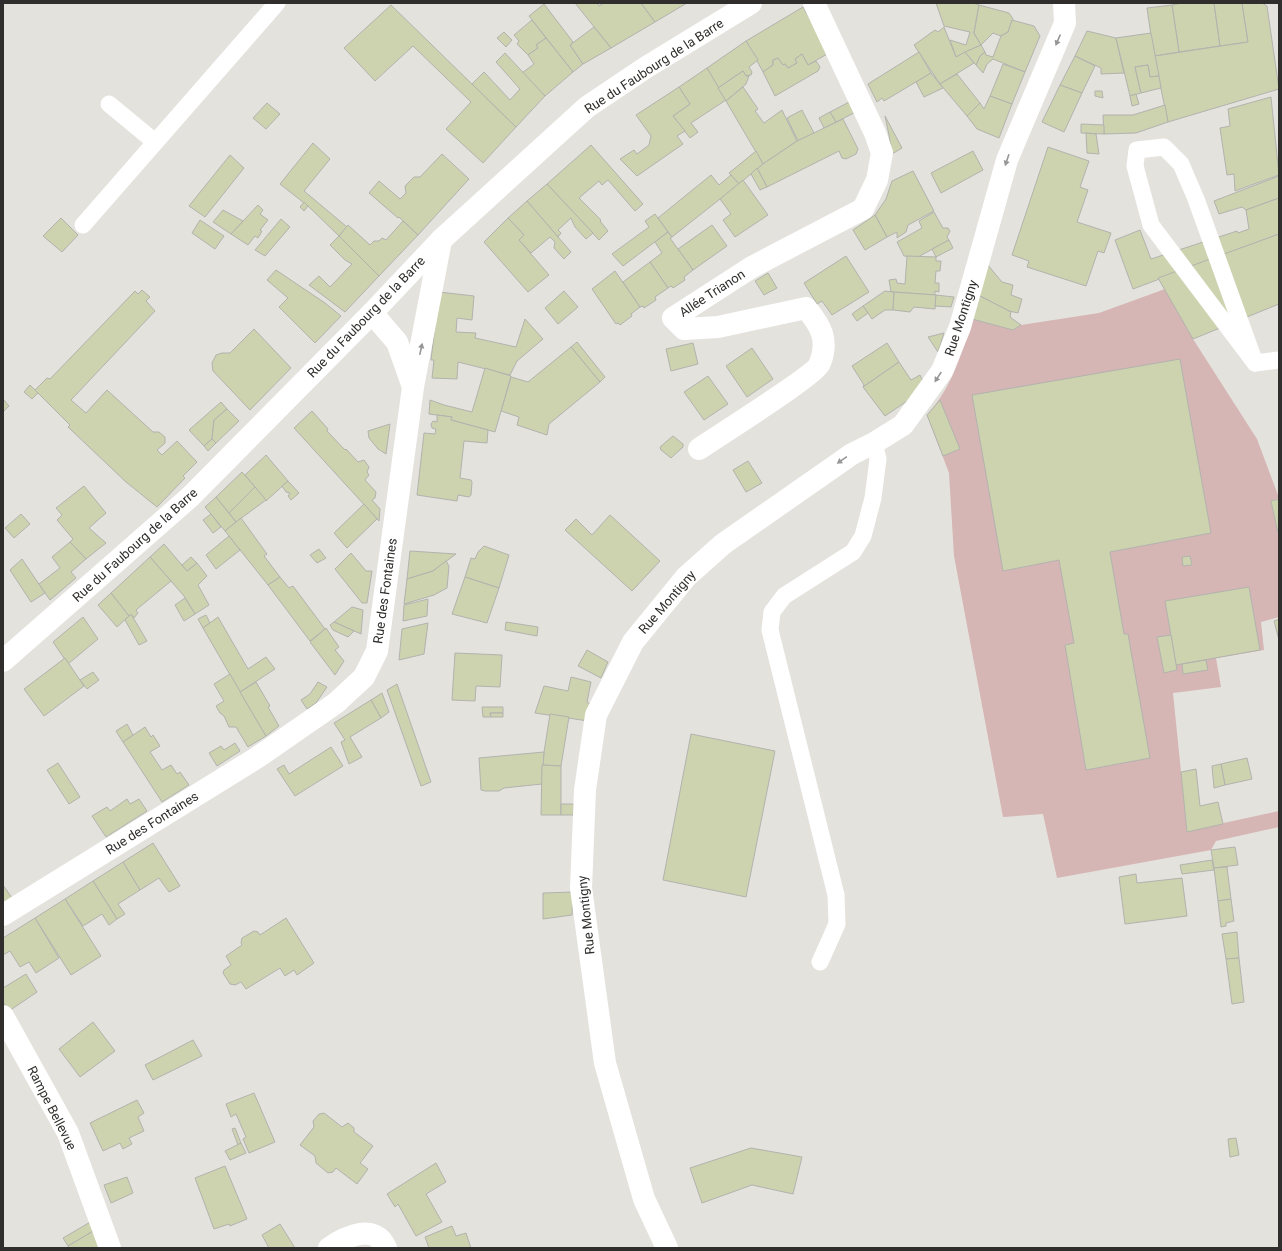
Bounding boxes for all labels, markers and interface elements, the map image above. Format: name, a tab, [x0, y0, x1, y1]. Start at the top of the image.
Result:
street label: Rue du Faubourg de la Barre	[582, 15, 726, 117]
one-way arrow	[1054, 35, 1060, 47]
one-way arrow	[1004, 155, 1010, 167]
street label: Rue du Faubourg de la Barre	[304, 253, 428, 381]
street label: Allée Trianon	[676, 266, 748, 320]
street label: Rue Montigny	[942, 278, 980, 358]
one-way arrow	[418, 343, 424, 355]
one-way arrow	[934, 372, 942, 382]
one-way arrow	[837, 456, 848, 464]
street label: Rue du Faubourg de la Barre	[70, 485, 201, 605]
street label: Rue des Fontaines	[370, 537, 400, 645]
street label: Rue Montigny	[635, 567, 699, 637]
street label: Rue des Fontaines	[103, 788, 201, 858]
street label: Rue Montigny	[574, 875, 598, 955]
street label: Rampe Bellevue	[24, 1063, 80, 1153]

